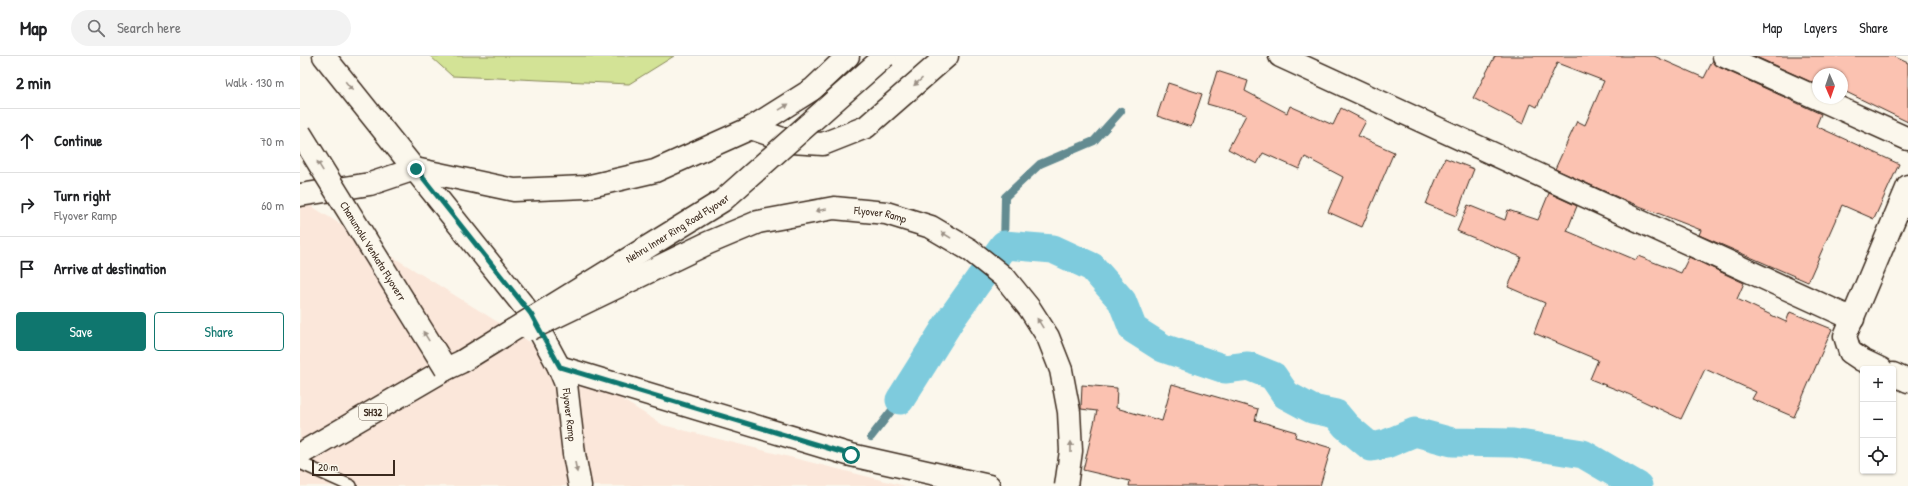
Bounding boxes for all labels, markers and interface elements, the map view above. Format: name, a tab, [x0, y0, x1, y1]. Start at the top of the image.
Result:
search box	[71, 10, 351, 46]
text: Map	[20, 15, 47, 41]
icon: search	[85, 17, 107, 39]
text: Search here	[117, 17, 181, 38]
text: Map	[1762, 18, 1782, 37]
text: Layers	[1804, 18, 1837, 37]
text: Share	[1859, 18, 1888, 37]
north arrow	[1812, 68, 1848, 104]
text: 2 min	[16, 71, 51, 94]
text: Walk · 130 m	[225, 73, 284, 91]
one-way arrow	[913, 77, 923, 86]
one-way arrow	[345, 81, 353, 92]
one-way arrow	[778, 104, 790, 111]
icon: ahead	[16, 130, 38, 152]
text: Continue	[54, 130, 102, 151]
text: 70 m	[260, 132, 284, 150]
one-way arrow	[317, 160, 324, 172]
route end	[407, 160, 425, 178]
text: Turn right	[54, 185, 110, 206]
street label: Nehru Inner Ring Road Flyover	[623, 190, 733, 266]
icon: right	[16, 194, 38, 216]
text: 60 m	[261, 196, 284, 214]
street label: Chanumolu Venkata Flyoverr	[337, 199, 410, 304]
street label: Flyover Ramp	[852, 203, 909, 226]
text: Flyover Ramp	[54, 206, 117, 224]
one-way arrow	[815, 208, 827, 214]
one-way arrow	[940, 232, 952, 239]
icon: arrive	[16, 258, 38, 280]
text: Arrive at destination	[54, 258, 166, 279]
button: Save	[16, 312, 146, 351]
button: Share	[154, 312, 284, 351]
one-way arrow	[1036, 317, 1043, 329]
one-way arrow	[422, 330, 429, 342]
map controls	[1860, 366, 1896, 474]
button: +	[1860, 366, 1896, 402]
street label: Flyover Ramp	[559, 387, 580, 442]
button: −	[1860, 402, 1896, 438]
road number: SH32	[359, 404, 387, 420]
button: locate	[1860, 438, 1896, 474]
one-way arrow	[1068, 440, 1074, 453]
route start	[842, 446, 860, 464]
scale bar	[312, 458, 395, 477]
text: 20 m	[318, 460, 338, 474]
one-way arrow	[573, 461, 579, 473]

